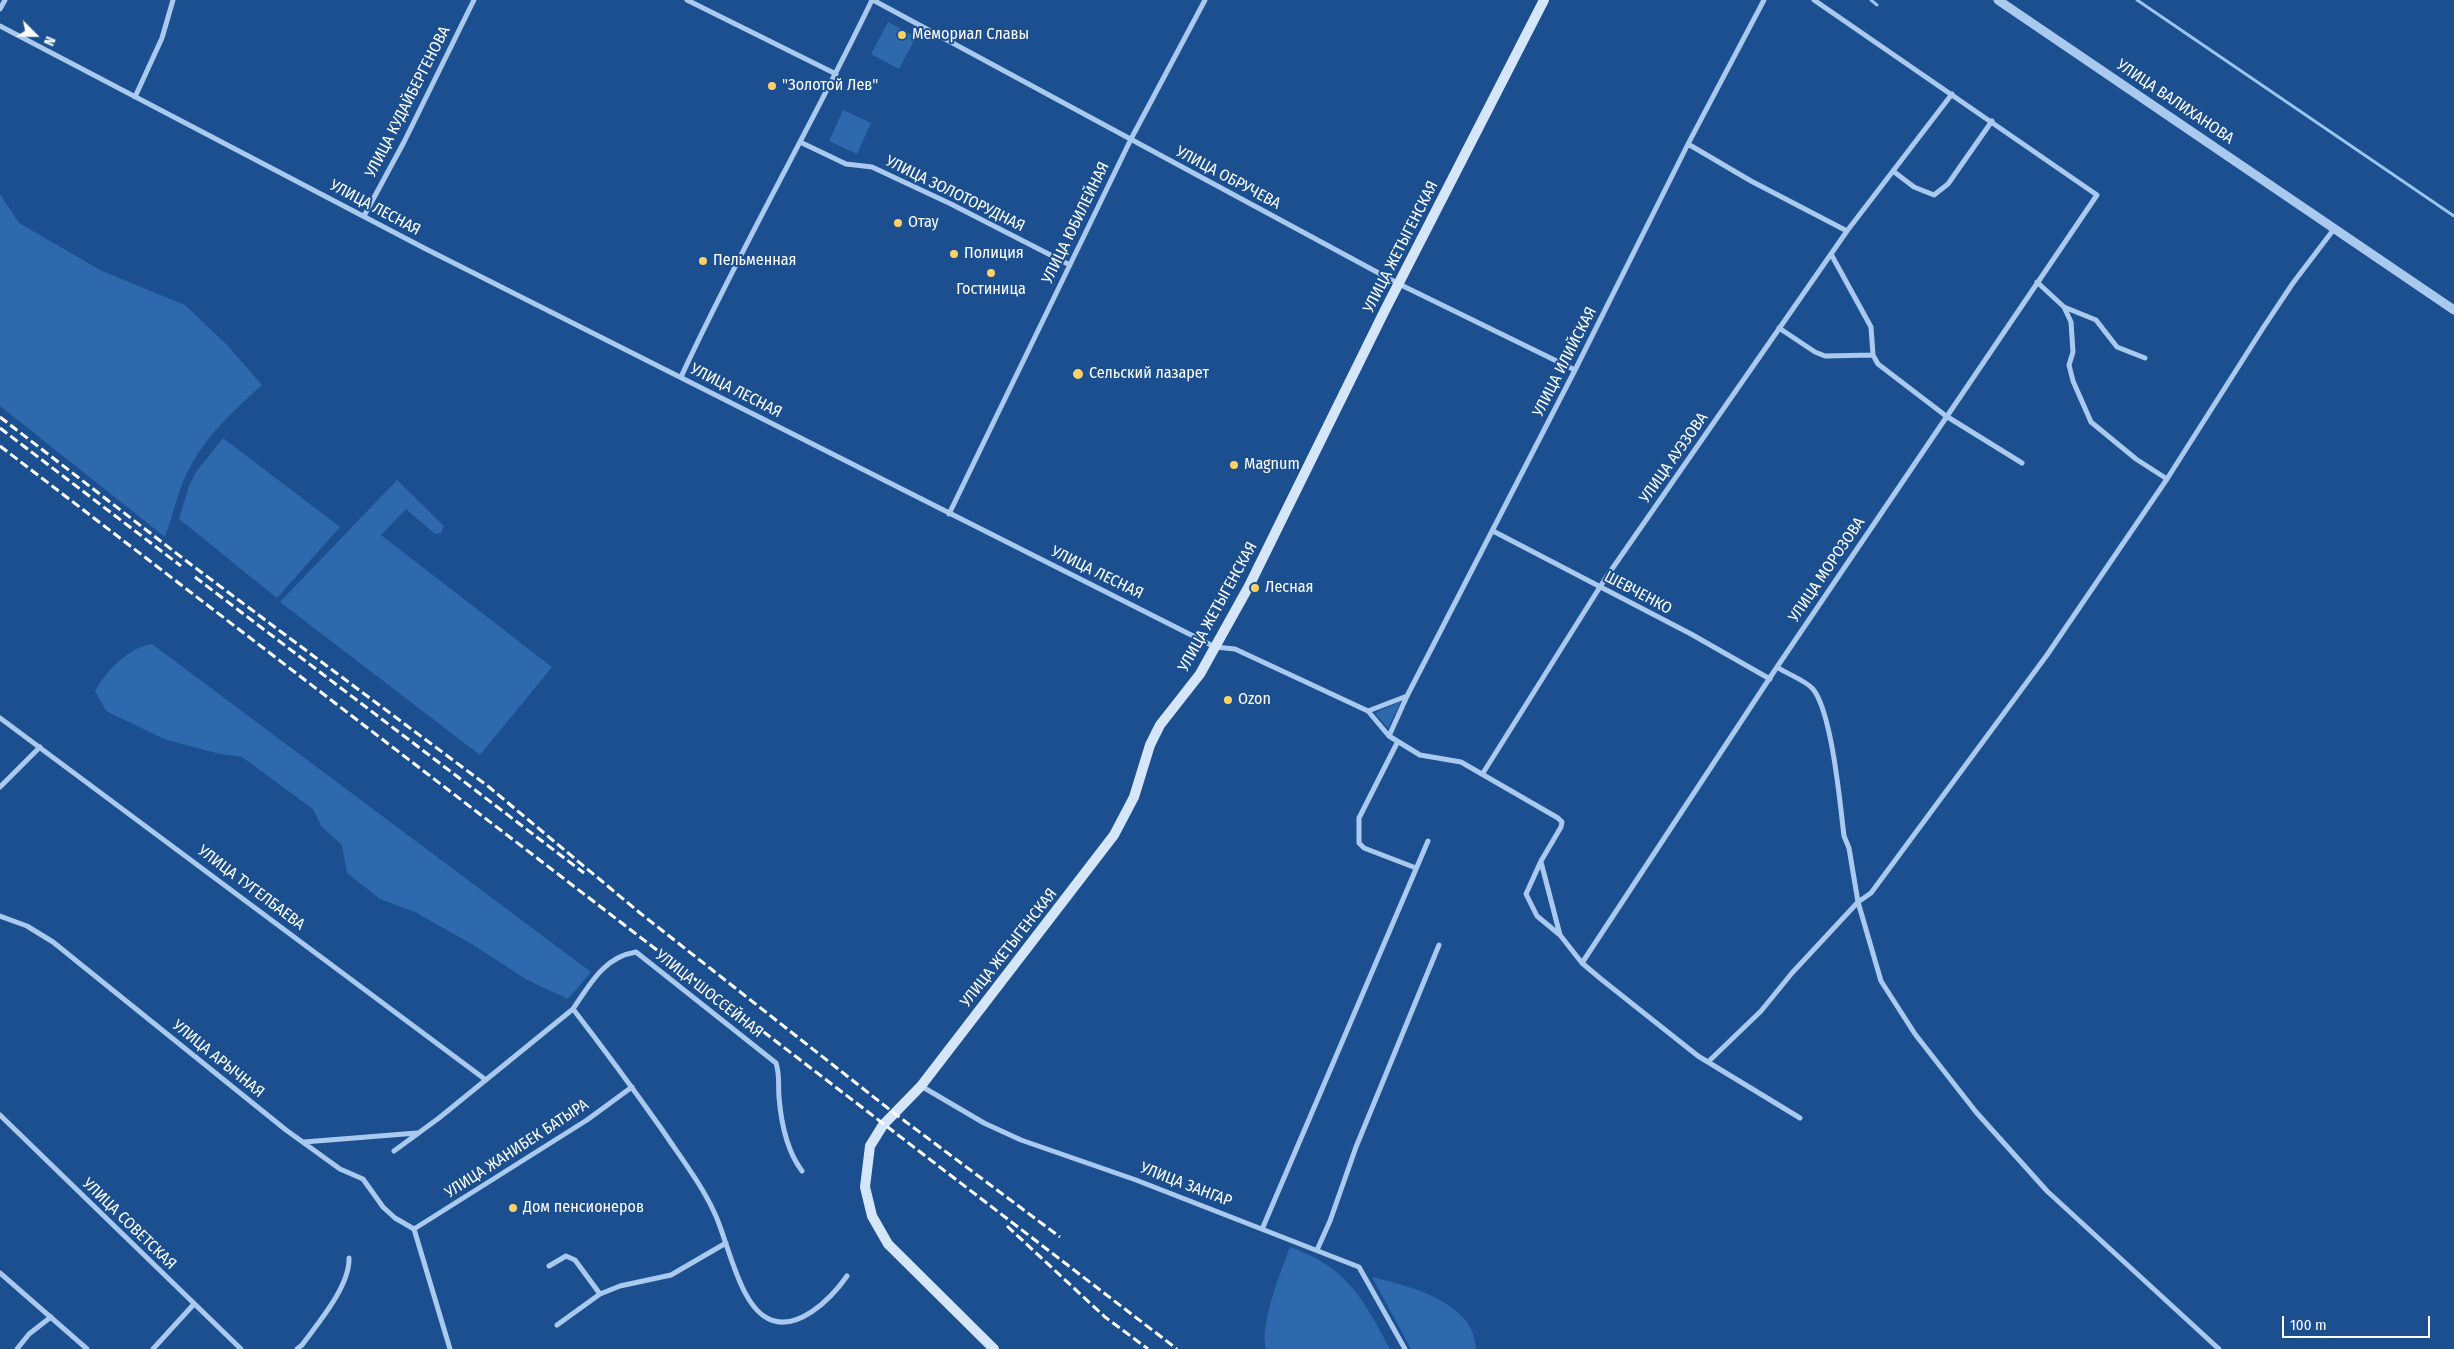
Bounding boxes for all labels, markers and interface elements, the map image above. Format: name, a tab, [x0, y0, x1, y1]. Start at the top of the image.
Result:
north arrow	[10, 10, 60, 60]
street label: УЛИЦА КУДАЙБЕРГЕНОВА	[361, 23, 455, 181]
place label: Мемориал Славы	[912, 25, 1029, 45]
marker: Мемориал Славы	[896, 29, 908, 41]
text: N	[40, 34, 59, 48]
street label: УЛИЦА ВАЛИХАНОВА	[2113, 56, 2237, 148]
place label: "Золотой Лев"	[782, 76, 878, 96]
marker: "Золотой Лев"	[766, 80, 778, 92]
street label: УЛИЦА ОБРУЧЕВА	[1172, 142, 1284, 214]
street label: УЛИЦА ЗОЛОТОРУДНАЯ	[882, 152, 1028, 236]
street label: УЛИЦА ЮБИЛЕЙНАЯ	[1038, 159, 1114, 287]
street label: УЛИЦА ЛЕСНАЯ	[326, 176, 424, 240]
street label: УЛИЦА ЖЕТЫГЕНСКАЯ	[1359, 178, 1443, 316]
place label: Отау	[908, 213, 939, 233]
marker: Отау	[892, 217, 904, 229]
place label: Полиция	[964, 244, 1024, 264]
marker: Полиция	[948, 248, 960, 260]
place label: Пельменная	[713, 251, 796, 271]
marker: Пельменная	[697, 255, 709, 267]
marker: Гостиница	[985, 267, 997, 279]
place label: Гостиница	[956, 280, 1026, 300]
street label: УЛИЦА ИЛИЙСКАЯ	[1529, 304, 1601, 420]
street label: УЛИЦА ЛЕСНАЯ	[687, 360, 785, 422]
place label: Сельский лазарет	[1089, 364, 1209, 384]
marker: Сельский лазарет	[1071, 367, 1085, 381]
street label: УЛИЦА АУЭЗОВА	[1636, 409, 1712, 507]
place label: Magnum	[1244, 455, 1300, 475]
marker: Magnum	[1228, 459, 1240, 471]
street label: УЛИЦА МОРОЗОВА	[1785, 514, 1869, 626]
street label: УЛИЦА ЖЕТЫГЕНСКАЯ	[1174, 539, 1262, 675]
street label: УЛИЦА ЛЕСНАЯ	[1048, 542, 1146, 604]
street label: ШЕВЧЕНКО	[1601, 567, 1675, 619]
place label: Лесная	[1265, 578, 1313, 598]
marker: Лесная	[1249, 582, 1261, 594]
place label: Ozon	[1238, 690, 1271, 710]
marker: Ozon	[1222, 694, 1234, 706]
street label: УЛИЦА ТУГЕЛБАЕВА	[194, 841, 308, 935]
street label: УЛИЦА ЖЕТЫГЕНСКАЯ	[957, 885, 1061, 1011]
street label: УЛИЦА ШОССЕЙНАЯ	[651, 946, 767, 1042]
street label: УЛИЦА АРЫЧНАЯ	[168, 1016, 268, 1102]
street label: УЛИЦА ЖАНИБЕК БАТЫРА	[442, 1095, 592, 1203]
street label: УЛИЦА ЗАНГАР	[1137, 1159, 1235, 1211]
street label: УЛИЦА СОВЕТСКАЯ	[78, 1174, 180, 1274]
place label: Дом пенсионеров	[523, 1198, 644, 1218]
marker: Дом пенсионеров	[507, 1202, 519, 1214]
scale bar	[2284, 1306, 2432, 1338]
text: 100 m	[2290, 1316, 2327, 1334]

